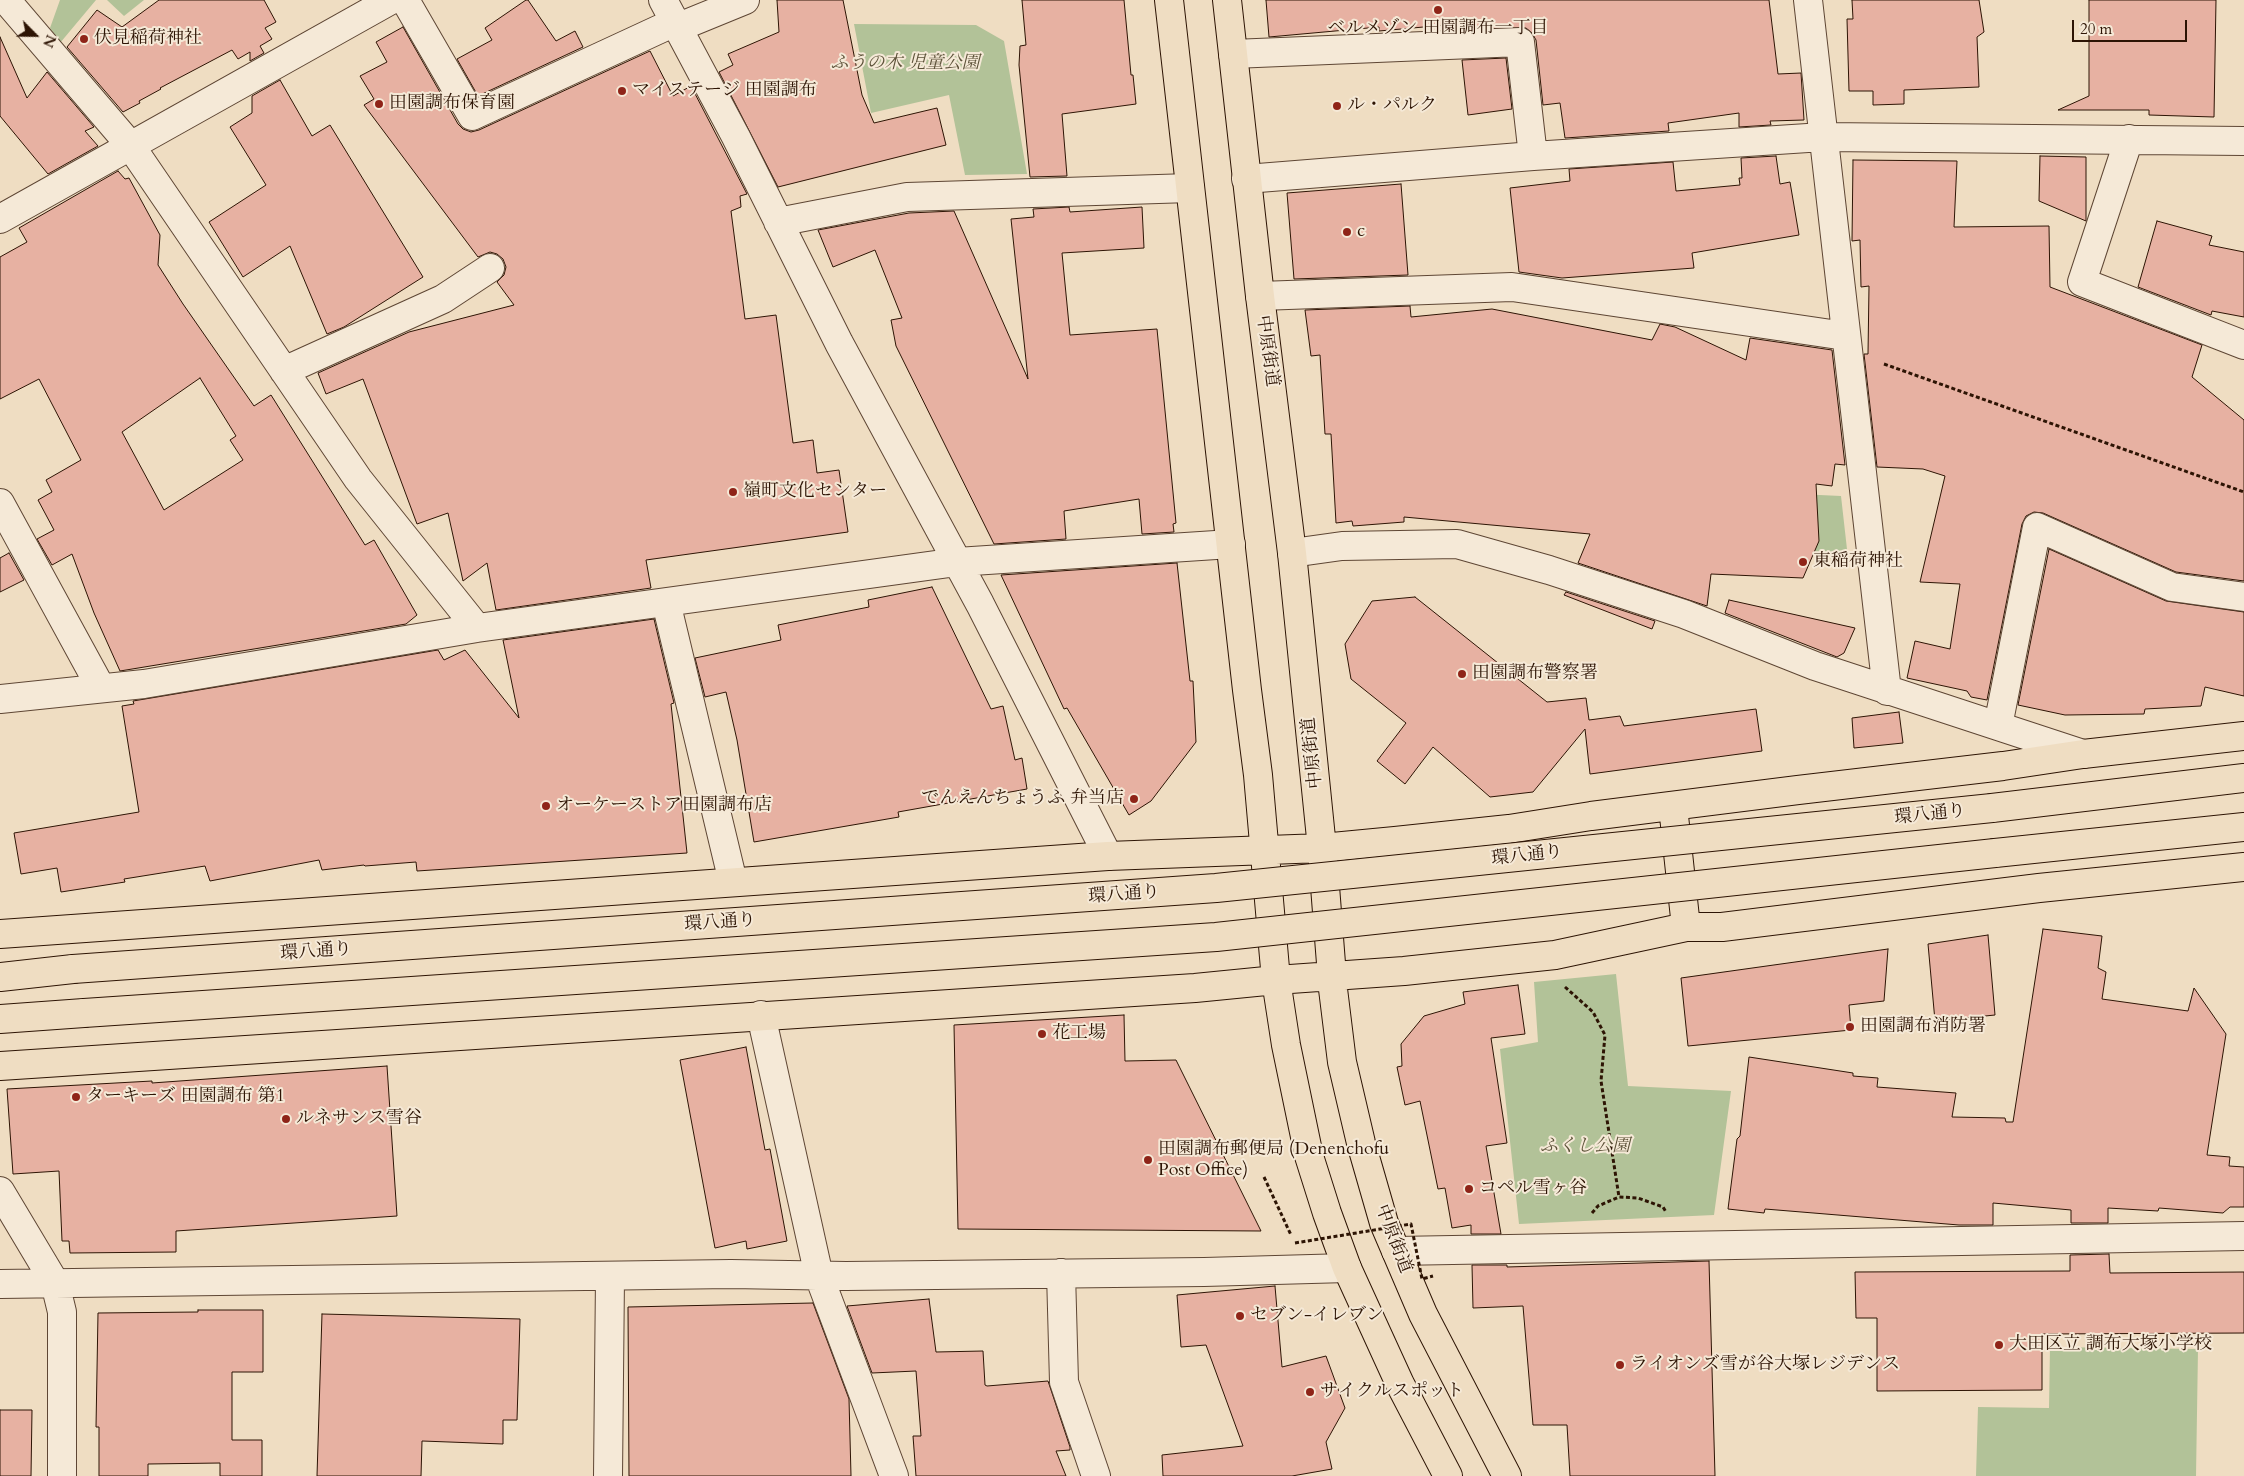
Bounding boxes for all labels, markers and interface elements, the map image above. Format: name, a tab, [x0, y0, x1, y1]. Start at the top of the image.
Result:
marker: ベルメゾン 田園調布一丁目	[1432, 4, 1444, 16]
north arrow	[10, 10, 60, 60]
scale bar	[2074, 10, 2189, 42]
place label: ベルメゾン 田園調布一丁目	[1328, 18, 1548, 40]
text: 20 m	[2080, 19, 2112, 39]
place label: 伏見稲荷神社	[94, 28, 202, 50]
text: N	[38, 32, 60, 50]
marker: 伏見稲荷神社	[78, 33, 90, 45]
park label: ふうの木 児童公園	[830, 53, 980, 75]
place label: マイステージ 田園調布	[632, 80, 817, 102]
marker: マイステージ 田園調布	[616, 85, 628, 97]
place label: 田園調布保育園	[389, 93, 515, 115]
place label: ル・パルク	[1347, 95, 1437, 117]
marker: 田園調布保育園	[373, 98, 385, 110]
marker: ル・パルク	[1331, 100, 1343, 112]
place label: c	[1357, 221, 1365, 243]
marker: c	[1341, 226, 1353, 238]
street label: 中原街道	[1251, 314, 1283, 388]
place label: 嶺町文化センター	[743, 481, 887, 503]
marker: 嶺町文化センター	[727, 486, 739, 498]
place label: 東稲荷神社	[1813, 551, 1903, 573]
marker: 東稲荷神社	[1797, 556, 1809, 568]
place label: 田園調布警察署	[1472, 663, 1598, 685]
marker: 田園調布警察署	[1456, 668, 1468, 680]
street label: 中原街道	[1298, 716, 1328, 790]
place label: でんえんちょうふ 弁当店	[921, 788, 1124, 810]
marker: でんえんちょうふ 弁当店	[1128, 793, 1140, 805]
place label: オーケーストア田園調布店	[556, 795, 772, 817]
marker: オーケーストア田園調布店	[540, 800, 552, 812]
street label: 環八通り	[1893, 800, 1967, 830]
street label: 環八通り	[1490, 841, 1564, 871]
street label: 環八通り	[1087, 882, 1161, 908]
street label: 環八通り	[683, 910, 757, 936]
street label: 環八通り	[279, 939, 353, 965]
place label: 田園調布消防署	[1860, 1016, 1986, 1038]
marker: 田園調布消防署	[1844, 1021, 1856, 1033]
place label: 花工場	[1052, 1023, 1106, 1045]
marker: 花工場	[1036, 1028, 1048, 1040]
place label: ターキーズ 田園調布 第1	[86, 1086, 285, 1108]
marker: ターキーズ 田園調布 第1	[70, 1091, 82, 1103]
place label: ルネサンス雪谷	[296, 1108, 422, 1130]
marker: ルネサンス雪谷	[280, 1113, 292, 1125]
park label: ふくし公園	[1540, 1136, 1630, 1158]
place label: 田園調布郵便局 (Denenchofu Post Office)	[1158, 1139, 1389, 1182]
marker: 田園調布郵便局 (Denenchofu Post Office)	[1142, 1154, 1154, 1166]
place label: コペル雪ヶ谷	[1479, 1178, 1587, 1200]
marker: コペル雪ヶ谷	[1463, 1183, 1475, 1195]
street label: 中原街道	[1370, 1202, 1416, 1276]
place label: セブン-イレブン	[1250, 1305, 1384, 1327]
marker: セブン-イレブン	[1234, 1310, 1246, 1322]
place label: 大田区立 調布大塚小学校	[2009, 1334, 2212, 1356]
marker: 大田区立 調布大塚小学校	[1993, 1339, 2005, 1351]
place label: ライオンズ雪が谷大塚レジデンス	[1630, 1354, 1900, 1376]
marker: ライオンズ雪が谷大塚レジデンス	[1614, 1359, 1626, 1371]
place label: サイクルスポット	[1320, 1381, 1464, 1403]
marker: サイクルスポット	[1304, 1386, 1316, 1398]

